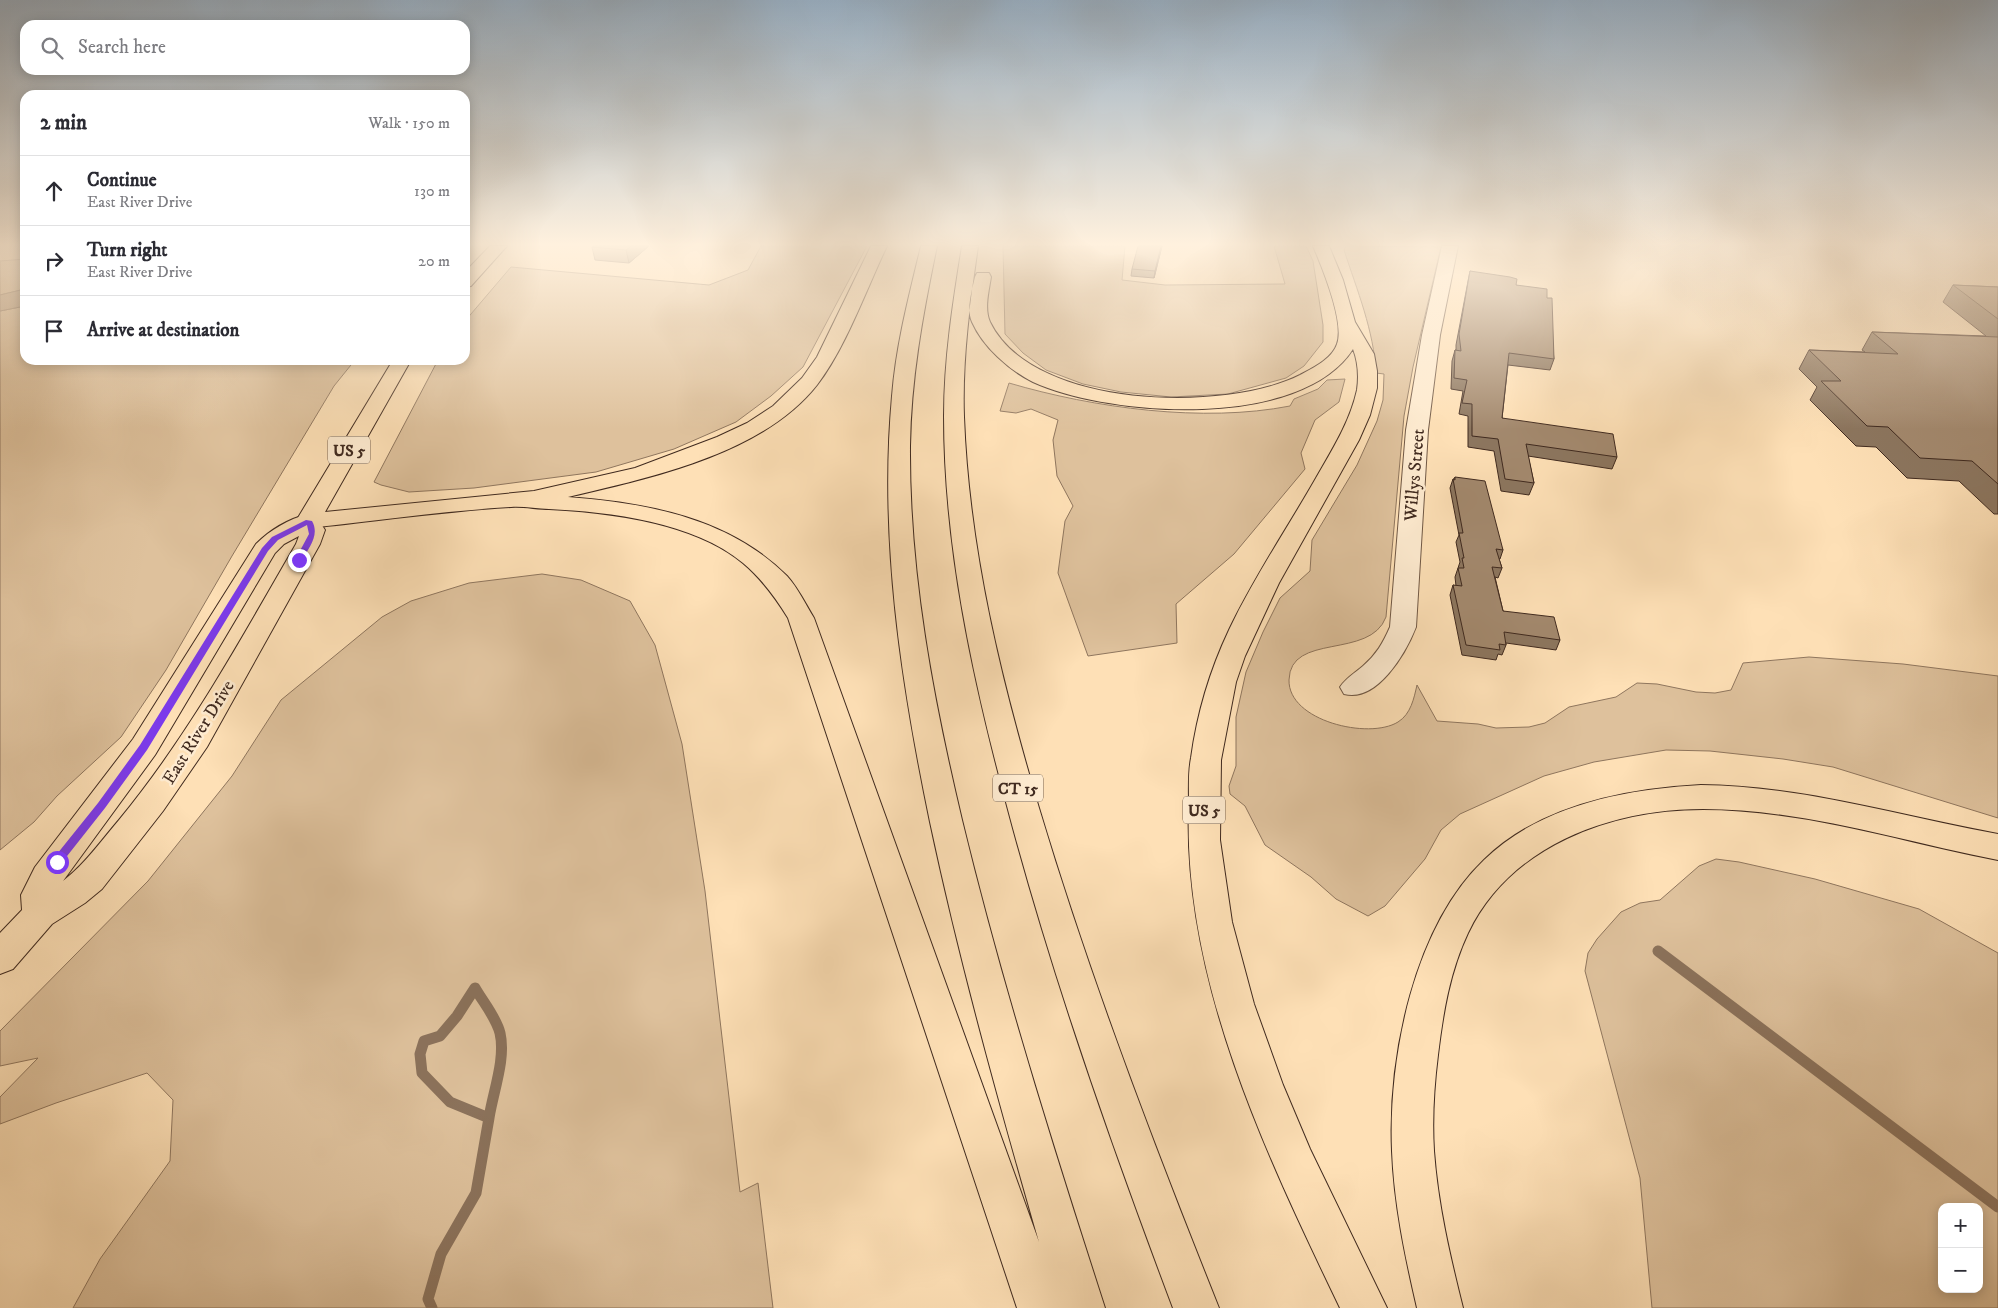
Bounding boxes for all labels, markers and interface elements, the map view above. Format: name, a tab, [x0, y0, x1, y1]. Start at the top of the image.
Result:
search box	[20, 20, 470, 75]
icon: search	[38, 34, 66, 62]
text: Search here	[78, 36, 166, 59]
text: 2 min	[40, 110, 87, 136]
text: Walk · 150 m	[368, 113, 450, 133]
text: Continue	[87, 169, 157, 192]
icon: ahead	[40, 177, 68, 205]
text: 130 m	[414, 181, 450, 201]
text: East River Drive	[87, 192, 192, 212]
text: Turn right	[87, 239, 167, 262]
icon: right	[40, 247, 68, 275]
text: 20 m	[418, 251, 450, 271]
text: East River Drive	[87, 262, 192, 282]
icon: arrive	[40, 317, 68, 345]
text: Arrive at destination	[87, 319, 239, 342]
street label: Willys Street	[1400, 428, 1430, 523]
road number: US 5	[328, 436, 370, 464]
route end	[288, 549, 311, 572]
street label: East River Drive	[158, 676, 240, 789]
road number: CT 15	[993, 774, 1043, 801]
road number: US 5	[1183, 796, 1225, 824]
route start	[46, 851, 69, 874]
map controls	[1938, 1203, 1983, 1293]
button: +	[1938, 1203, 1983, 1248]
button: −	[1938, 1248, 1983, 1293]

